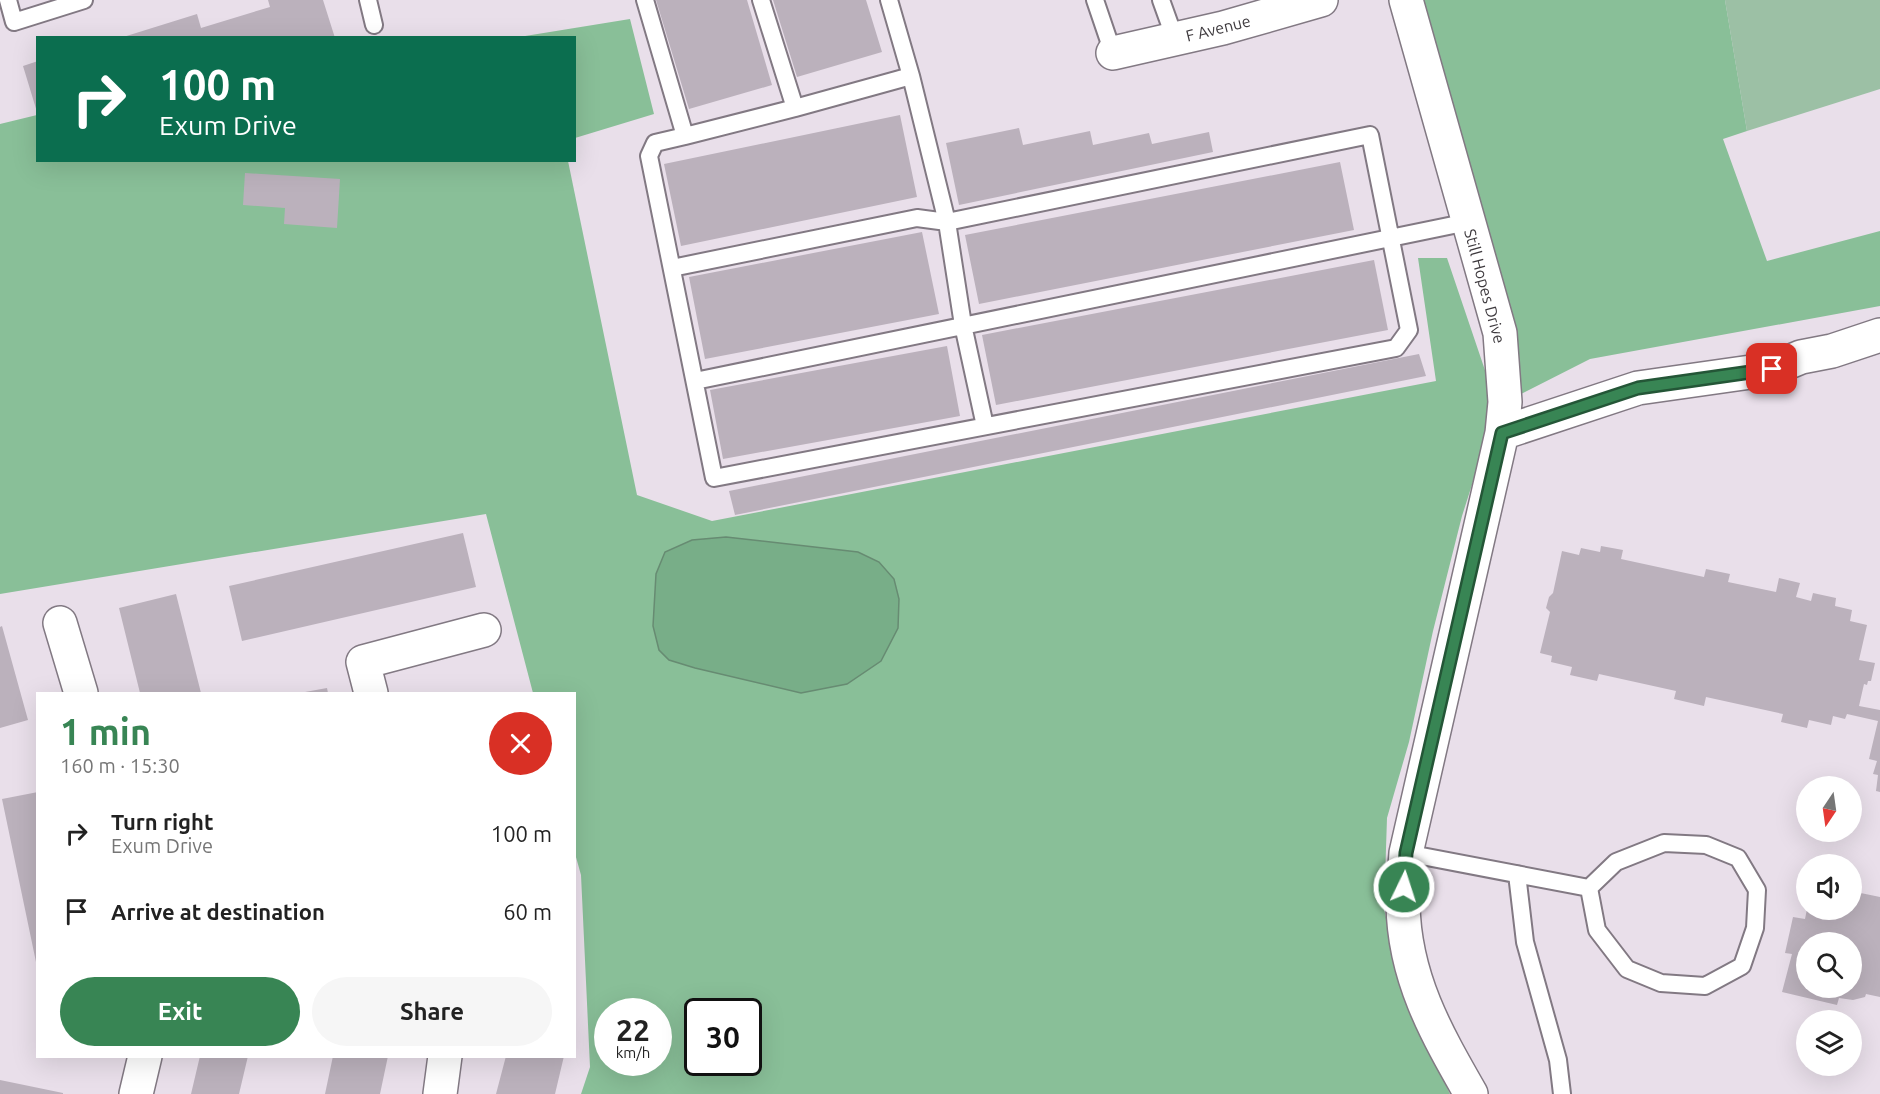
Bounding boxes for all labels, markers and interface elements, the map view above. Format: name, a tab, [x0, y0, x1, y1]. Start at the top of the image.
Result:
street label: F Avenue	[1184, 11, 1252, 45]
icon: right	[60, 60, 138, 138]
text: 100 m	[159, 61, 276, 108]
text: Exum Drive	[159, 110, 297, 140]
street label: Still Hopes Drive	[1461, 227, 1509, 345]
pin	[1746, 343, 1797, 394]
icon: arrive	[1755, 352, 1788, 385]
text: 1 min	[60, 711, 151, 752]
button: close	[489, 712, 552, 775]
text: 160 m · 15:30	[60, 754, 180, 777]
north arrow	[1796, 776, 1862, 842]
map controls	[1796, 776, 1862, 1076]
text: Turn right	[111, 809, 213, 834]
icon: right	[60, 817, 93, 850]
text: 100 m	[491, 821, 552, 846]
text: Exum Drive	[111, 834, 213, 857]
button: sound	[1796, 854, 1862, 920]
position arrow	[1372, 855, 1436, 919]
icon: arrive	[60, 895, 93, 928]
text: Arrive at destination	[111, 899, 325, 924]
text: 60 m	[503, 899, 552, 924]
button: search	[1796, 932, 1862, 998]
button: Exit	[60, 977, 300, 1046]
button: Share	[312, 977, 552, 1046]
speed limit sign: 30	[684, 998, 762, 1076]
button: layers	[1796, 1010, 1862, 1076]
text: 22	[616, 1013, 650, 1047]
text: km/h	[616, 1044, 650, 1061]

